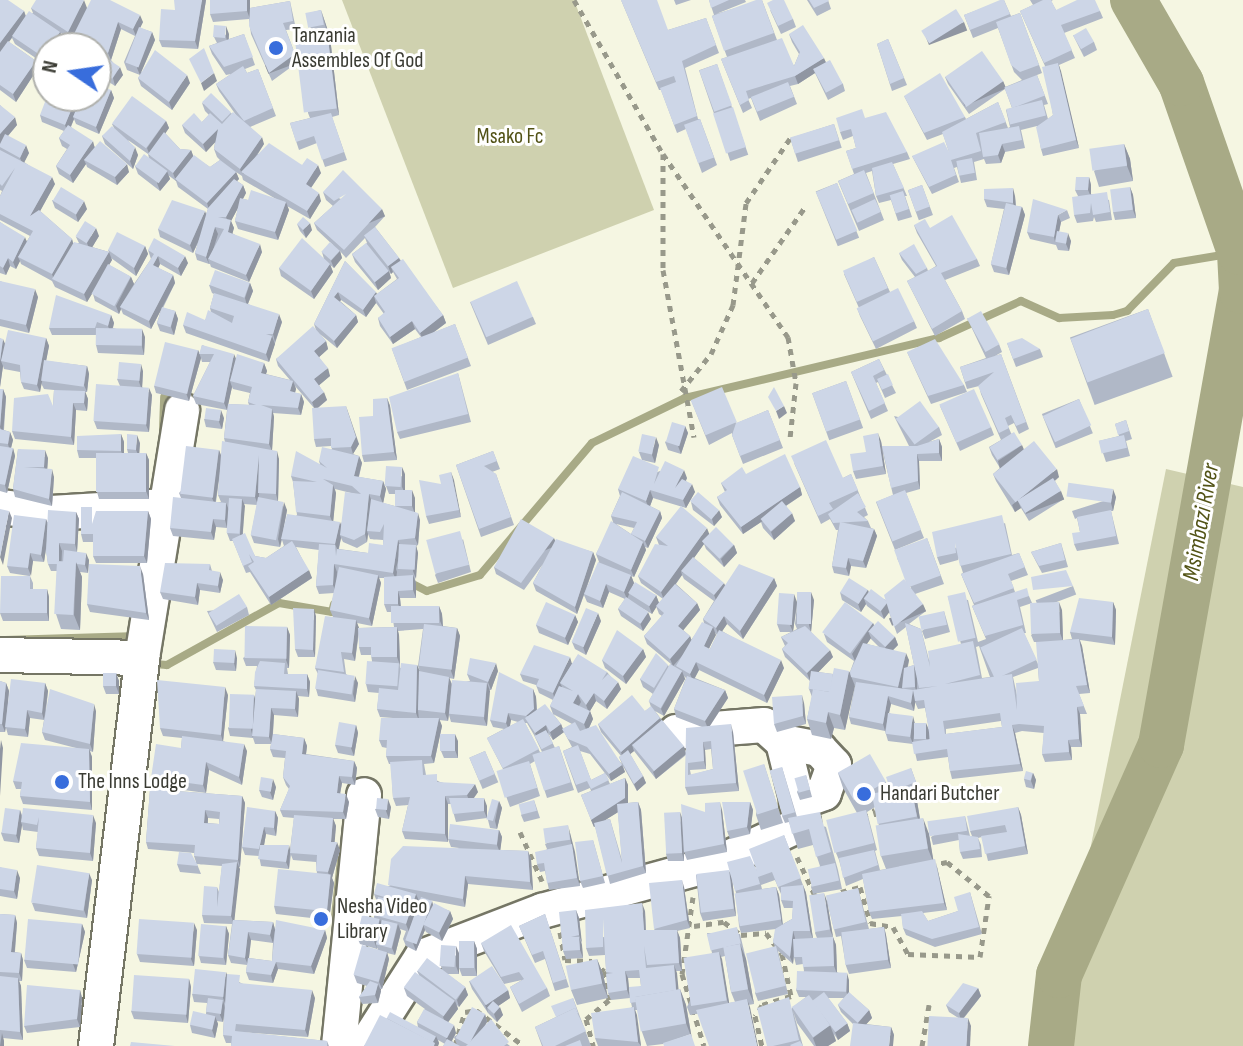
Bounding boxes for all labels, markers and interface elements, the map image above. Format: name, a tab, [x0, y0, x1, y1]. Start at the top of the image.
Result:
place label: Tanzania Assembles Of God	[292, 22, 423, 74]
north arrow	[32, 32, 112, 112]
marker: Tanzania Assembles Of God	[267, 39, 285, 57]
text: N	[36, 58, 65, 76]
park label: Msako Fc	[477, 124, 543, 150]
water label: Msimbazi River	[1177, 461, 1225, 583]
place label: The Inns Lodge	[78, 769, 187, 795]
marker: The Inns Lodge	[53, 773, 71, 791]
place label: Handari Butcher	[880, 781, 1000, 807]
marker: Handari Butcher	[855, 785, 873, 803]
place label: Nesha Video Library	[337, 893, 427, 944]
marker: Nesha Video Library	[312, 910, 330, 928]

